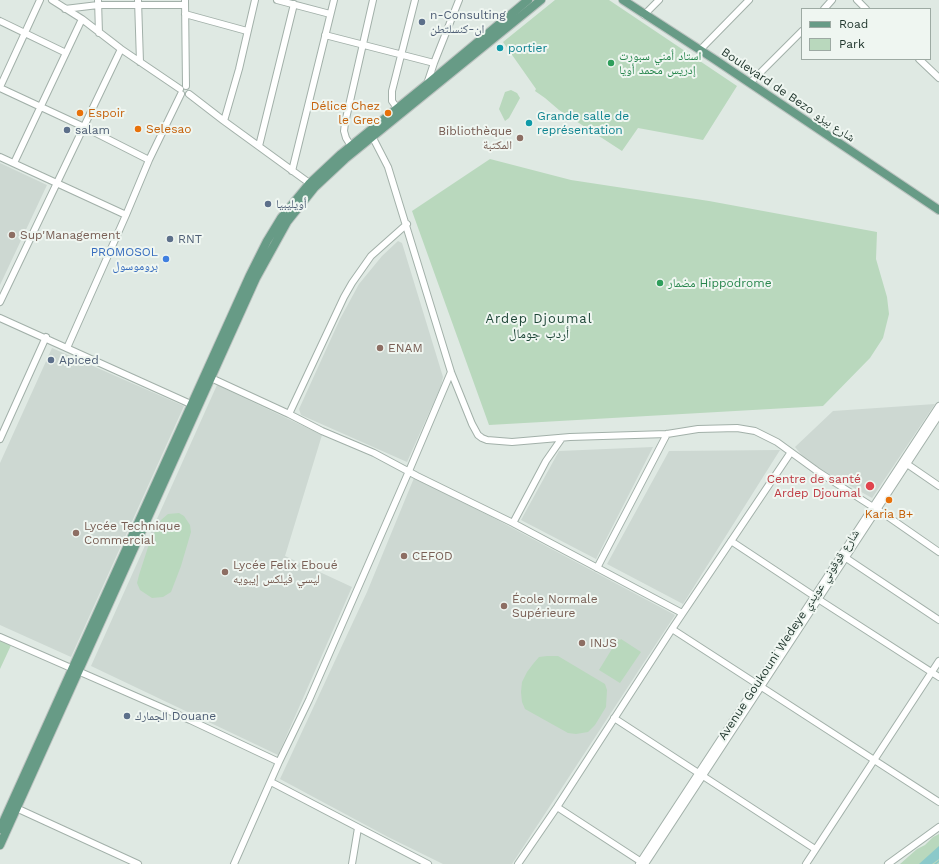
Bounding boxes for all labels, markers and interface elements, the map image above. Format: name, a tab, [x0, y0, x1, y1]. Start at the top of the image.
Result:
place label: n-Consulting ان-كنسلتطن	[430, 8, 506, 36]
legend	[801, 8, 931, 60]
marker: n-Consulting ان-كنسلتطن	[417, 17, 427, 27]
text: Road	[839, 17, 868, 31]
text: Park	[839, 37, 865, 51]
place label: portier	[508, 41, 547, 55]
marker: portier	[495, 43, 505, 53]
street label: Boulevard de Bezo شارع بيزو	[718, 45, 858, 145]
place label: استاد أمني سبورت إدريس محمد أويا	[619, 49, 701, 77]
marker: استاد أمني سبورت إدريس محمد أويا	[606, 58, 616, 68]
place label: Délice Chez le Grec	[311, 99, 380, 127]
place label: Espoir	[88, 106, 125, 120]
marker: Espoir	[75, 108, 85, 118]
marker: Délice Chez le Grec	[383, 108, 393, 118]
place label: Grande salle de représentation	[537, 109, 629, 137]
marker: Grande salle de représentation	[524, 118, 534, 128]
place label: Selesao	[146, 122, 192, 136]
place label: salam	[75, 123, 110, 137]
marker: Selesao	[133, 124, 143, 134]
place label: Bibliothèque المكتبة	[438, 124, 512, 152]
marker: salam	[62, 125, 72, 135]
marker: Bibliothèque المكتبة	[515, 133, 525, 143]
place label: أويليبيا	[276, 197, 307, 211]
marker: أويليبيا	[263, 199, 273, 209]
place label: Sup'Management	[20, 228, 120, 242]
marker: Sup'Management	[7, 230, 17, 240]
place label: RNT	[178, 232, 202, 246]
marker: RNT	[165, 234, 175, 244]
place label: PROMOSOL بروموسول	[91, 245, 158, 273]
marker: PROMOSOL بروموسول	[161, 254, 171, 264]
place label: مضمار Hippodrome	[668, 276, 772, 290]
marker: مضمار Hippodrome	[655, 278, 665, 288]
district label: Ardep Djoumal أردب جومال	[485, 311, 593, 342]
place label: ENAM	[388, 341, 423, 355]
marker: ENAM	[375, 343, 385, 353]
place label: Apiced	[59, 353, 99, 367]
marker: Apiced	[46, 355, 56, 365]
place label: Centre de santé Ardep Djoumal	[767, 472, 861, 500]
marker: Centre de santé Ardep Djoumal	[864, 480, 876, 492]
marker: Karia B+	[884, 495, 894, 505]
place label: Karia B+	[865, 507, 913, 521]
place label: Lycée Technique Commercial	[84, 519, 180, 547]
street label: Avenue Goukouni Wedeye شارع قوقوني عويدي	[715, 527, 863, 743]
marker: Lycée Technique Commercial	[71, 528, 81, 538]
place label: CEFOD	[412, 549, 453, 563]
marker: CEFOD	[399, 551, 409, 561]
place label: Lycée Felix Eboué ليسي فيلكس إيبويه	[233, 558, 338, 586]
marker: Lycée Felix Eboué ليسي فيلكس إيبويه	[220, 567, 230, 577]
place label: École Normale Supérieure	[512, 592, 598, 620]
marker: École Normale Supérieure	[499, 601, 509, 611]
place label: INJS	[590, 636, 617, 650]
marker: INJS	[577, 638, 587, 648]
place label: الجمارك Douane	[135, 709, 216, 723]
marker: الجمارك Douane	[122, 711, 132, 721]

